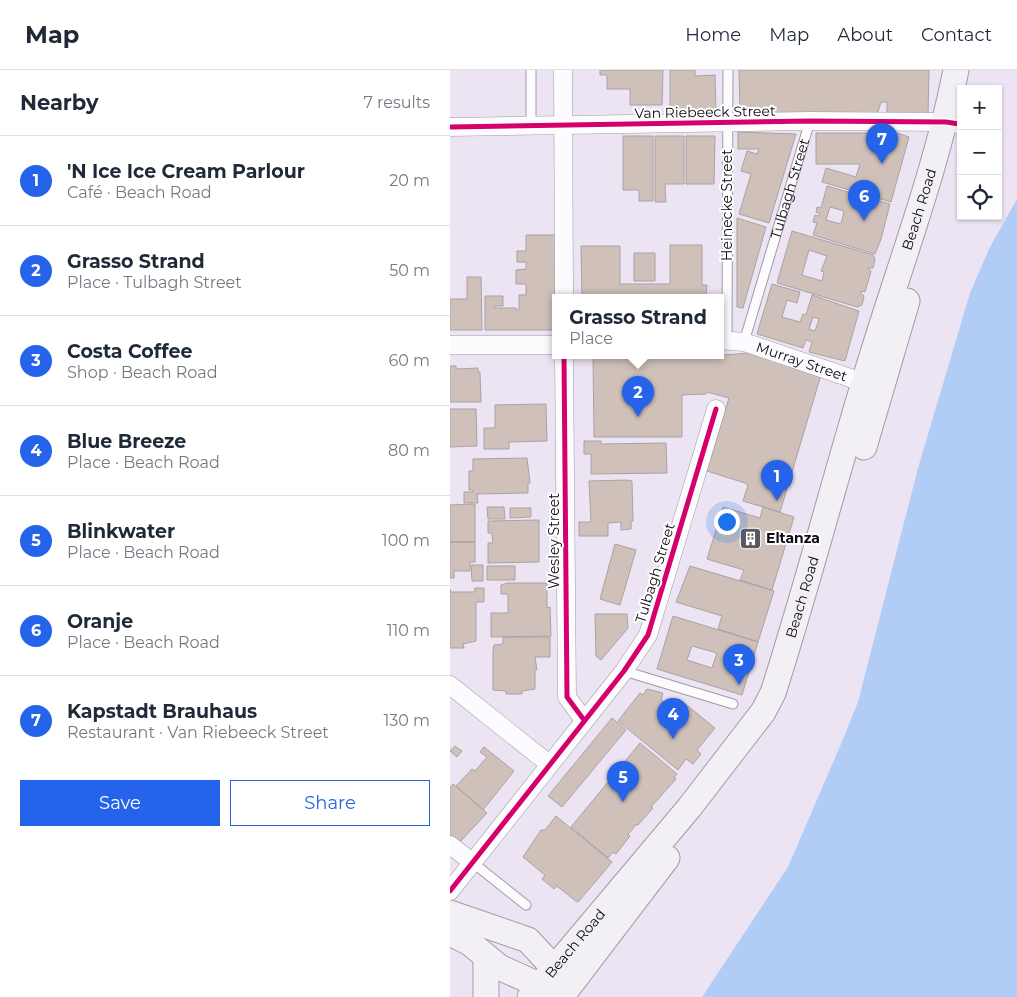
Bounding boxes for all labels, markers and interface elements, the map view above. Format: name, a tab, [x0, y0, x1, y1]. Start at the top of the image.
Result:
text: Map	[25, 20, 79, 49]
text: Home	[685, 24, 741, 46]
text: Map	[769, 24, 809, 46]
text: About	[837, 24, 893, 46]
text: Contact	[921, 24, 992, 46]
map controls	[957, 85, 1002, 220]
button: +	[957, 85, 1002, 130]
text: Nearby	[20, 90, 99, 115]
text: 7 results	[363, 93, 430, 112]
street label: Van Riebeeck Street	[634, 102, 776, 122]
pin: 7	[866, 123, 898, 164]
button: −	[957, 130, 1002, 175]
street label: Tulbagh Street	[766, 136, 813, 241]
street label: Heinecke Street	[718, 149, 736, 261]
text: 'N Ice Ice Cream Parlour	[67, 160, 305, 183]
street label: Beach Road	[898, 166, 940, 252]
text: 1	[33, 171, 39, 190]
text: 20 m	[389, 171, 430, 190]
button: locate	[957, 175, 1002, 220]
pin: 6	[848, 180, 880, 221]
text: Café · Beach Road	[67, 183, 212, 202]
text: Grasso Strand	[67, 250, 205, 273]
text: 2	[31, 261, 41, 280]
text: 50 m	[389, 261, 430, 280]
text: Place · Tulbagh Street	[67, 273, 242, 292]
popup	[552, 294, 724, 359]
text: Grasso Strand	[569, 306, 707, 329]
text: Place	[569, 329, 613, 348]
street label: Murray Street	[754, 338, 850, 385]
text: Costa Coffee	[67, 340, 193, 363]
text: 3	[31, 351, 41, 370]
text: 60 m	[388, 351, 430, 370]
text: Shop · Beach Road	[67, 363, 218, 382]
pin: 2	[622, 376, 654, 417]
text: Blue Breeze	[67, 430, 186, 453]
text: 4	[30, 441, 42, 460]
text: 80 m	[388, 441, 430, 460]
text: Place · Beach Road	[67, 453, 220, 472]
pin: 1	[761, 460, 793, 501]
street label: Wesley Street	[545, 493, 563, 589]
your location	[714, 509, 740, 535]
text: Blinkwater	[67, 520, 175, 543]
street label: Tulbagh Street	[631, 520, 679, 625]
building icon: Eltanza	[738, 526, 762, 550]
place label: Eltanza	[766, 529, 820, 547]
text: 5	[31, 531, 41, 550]
text: 100 m	[382, 531, 430, 550]
text: Place · Beach Road	[67, 543, 220, 562]
street label: Beach Road	[782, 554, 823, 640]
text: Oranje	[67, 610, 133, 633]
text: 6	[31, 621, 41, 640]
text: 110 m	[387, 621, 430, 640]
text: Place · Beach Road	[67, 633, 220, 652]
pin: 3	[723, 644, 755, 685]
pin: 4	[657, 698, 689, 739]
text: Kapstadt Brauhaus	[67, 700, 257, 723]
text: 7	[31, 711, 41, 730]
text: 130 m	[383, 711, 430, 730]
text: Restaurant · Van Riebeeck Street	[67, 723, 329, 742]
pin: 5	[607, 761, 639, 802]
button: Save	[20, 780, 220, 826]
button: Share	[230, 780, 430, 826]
street label: Beach Road	[541, 905, 609, 982]

